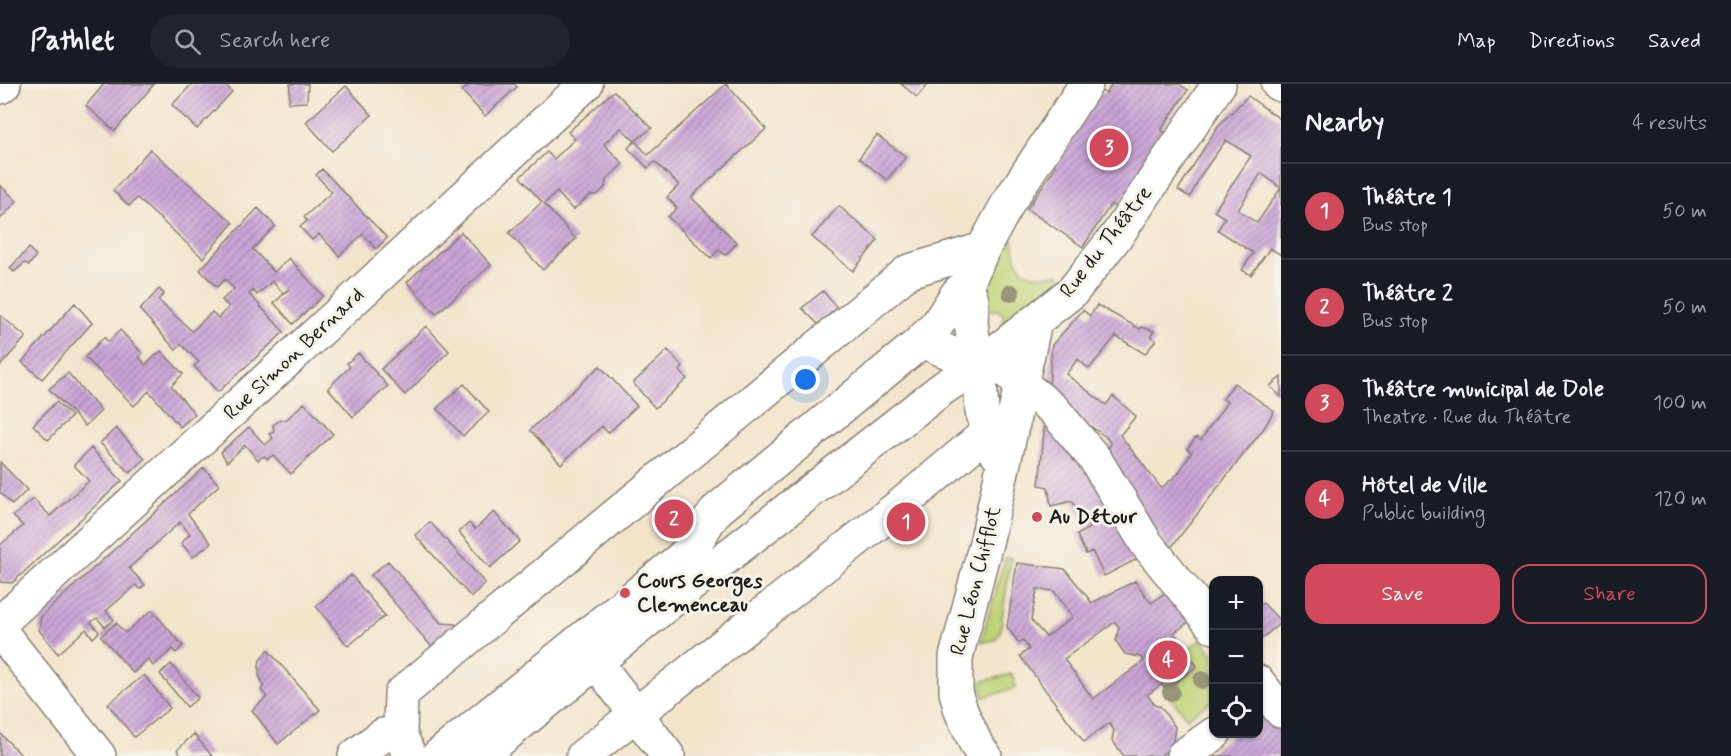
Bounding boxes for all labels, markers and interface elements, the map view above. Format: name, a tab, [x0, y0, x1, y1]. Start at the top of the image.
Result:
search box	[150, 14, 570, 68]
text: Pathlet	[30, 23, 114, 60]
icon: search	[171, 25, 204, 58]
text: Search here	[219, 27, 330, 55]
text: Map	[1457, 27, 1496, 55]
text: Directions	[1529, 27, 1615, 55]
text: Saved	[1648, 27, 1701, 55]
text: Nearby	[1305, 106, 1384, 140]
text: 4 results	[1632, 110, 1707, 137]
pin: 3	[1090, 126, 1128, 170]
street label: Rue du Théâtre	[1053, 180, 1159, 304]
text: Théâtre 1	[1362, 184, 1452, 212]
text: 1	[1320, 198, 1329, 225]
text: 50 m	[1662, 198, 1707, 225]
text: Bus stop	[1362, 212, 1428, 239]
text: Théâtre 2	[1362, 280, 1453, 308]
street label: Rue Simon Bernard	[218, 281, 370, 427]
text: 2	[1320, 294, 1329, 321]
text: 50 m	[1662, 294, 1707, 321]
text: Bus stop	[1362, 308, 1428, 335]
your location	[791, 365, 820, 394]
text: Théâtre municipal de Dole	[1362, 376, 1604, 404]
text: 3	[1320, 390, 1329, 417]
text: 100 m	[1653, 390, 1707, 417]
text: Theatre · Rue du Théâtre	[1362, 404, 1571, 431]
text: Hôtel de Ville	[1362, 472, 1488, 500]
text: 4	[1319, 486, 1330, 513]
text: 120 m	[1654, 486, 1707, 513]
pin: 2	[654, 496, 694, 542]
pin: 1	[886, 500, 926, 544]
text: Public building	[1362, 500, 1485, 527]
street label: Rue Léon Chifflot	[944, 503, 1008, 658]
place label: Au Détour	[1049, 503, 1138, 531]
marker: Au Détour	[1030, 510, 1044, 524]
button: Save	[1305, 564, 1500, 624]
button: Share	[1512, 564, 1707, 624]
place label: Cours Georges Clemenceau	[637, 567, 763, 619]
map controls	[1209, 576, 1263, 738]
button: +	[1209, 576, 1263, 630]
marker: Cours Georges Clemenceau	[618, 586, 632, 600]
button: −	[1209, 630, 1263, 684]
pin: 4	[1148, 638, 1188, 682]
button: locate	[1209, 684, 1263, 738]

